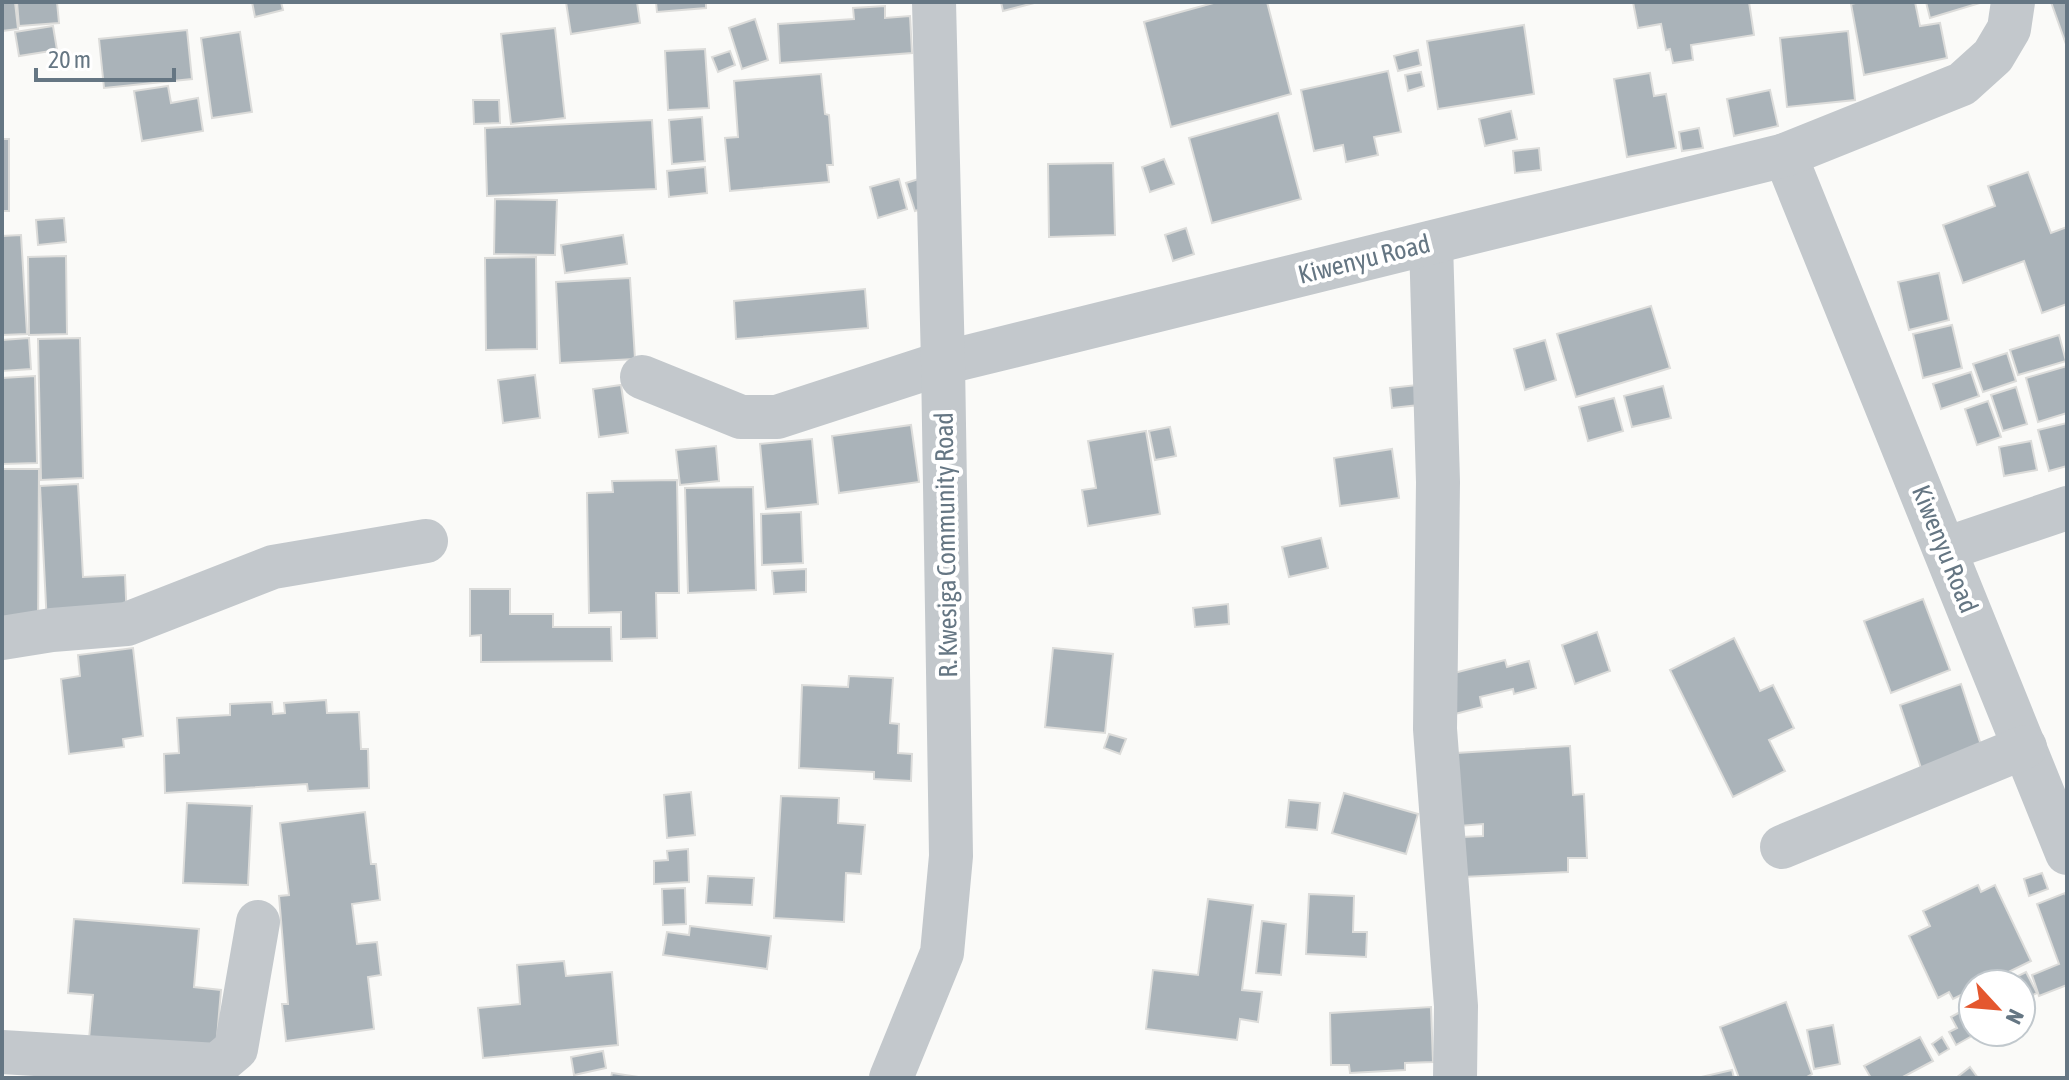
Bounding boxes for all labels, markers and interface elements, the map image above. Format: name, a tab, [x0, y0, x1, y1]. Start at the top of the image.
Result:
scale bar	[36, 32, 174, 82]
text: 20 m	[48, 46, 91, 73]
street label: Kiwenyu Road	[1295, 228, 1433, 290]
street label: R. Kwesiga Community Road	[929, 412, 963, 678]
street label: Kiwenyu Road	[1906, 481, 1984, 617]
north arrow	[1957, 968, 2037, 1048]
text: N	[2000, 1005, 2030, 1028]

